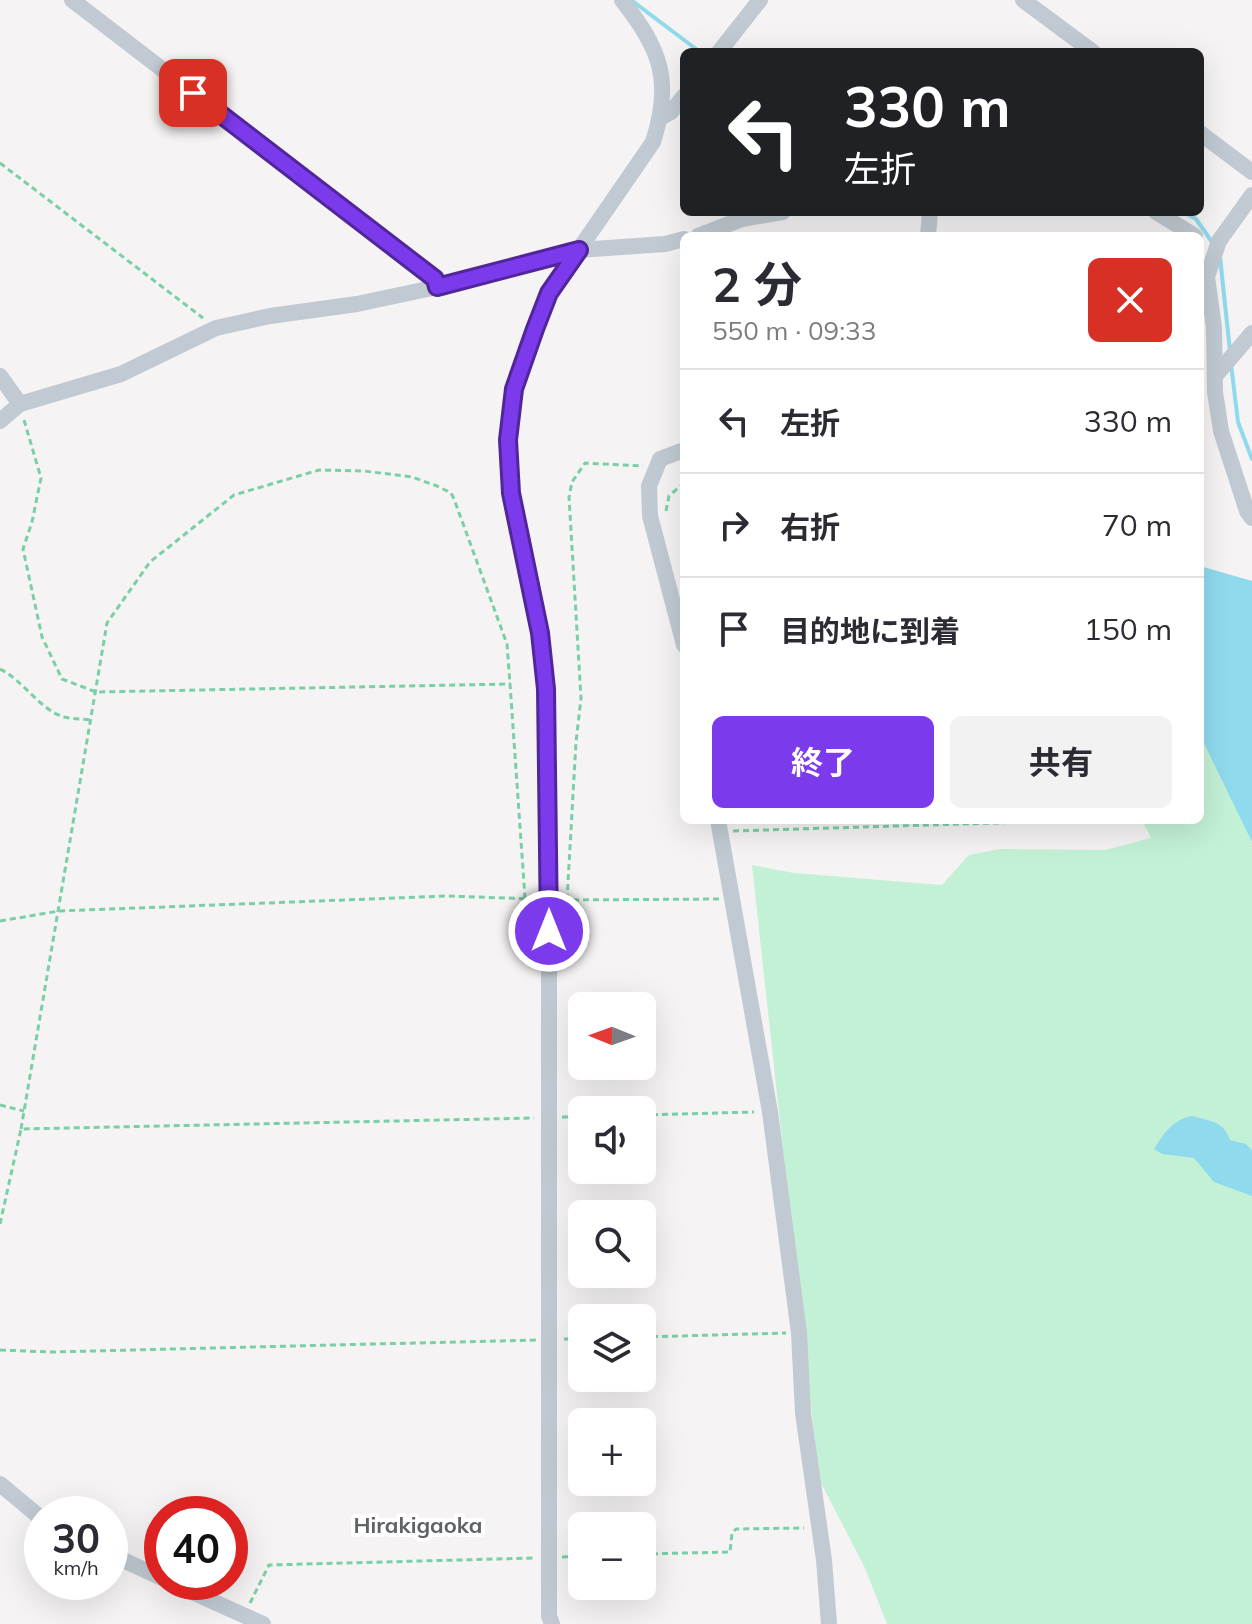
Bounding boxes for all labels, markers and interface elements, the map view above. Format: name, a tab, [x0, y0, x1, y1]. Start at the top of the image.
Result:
pin	[159, 59, 227, 127]
icon: arrive	[171, 71, 215, 115]
text: 330 m	[844, 71, 1011, 141]
icon: left	[712, 80, 816, 184]
text: 左折	[844, 146, 916, 191]
text: 2 分	[712, 254, 802, 314]
button: close	[1088, 258, 1172, 342]
text: 550 m · 09:33	[712, 314, 876, 347]
icon: left	[712, 399, 756, 443]
text: 330 m	[1084, 402, 1172, 440]
text: 左折	[780, 404, 840, 442]
icon: right	[712, 503, 756, 547]
text: 70 m	[1102, 506, 1172, 544]
text: 右折	[780, 508, 840, 546]
icon: arrive	[712, 607, 756, 651]
text: 150 m	[1084, 610, 1172, 648]
text: 目的地に到着	[780, 612, 960, 650]
button: 終了	[712, 716, 934, 808]
button: 共有	[950, 716, 1172, 808]
position arrow	[507, 889, 591, 973]
north arrow	[568, 992, 656, 1080]
map controls	[568, 992, 656, 1600]
button: sound	[568, 1096, 656, 1184]
button: search	[568, 1200, 656, 1288]
button: layers	[568, 1304, 656, 1392]
button: +	[568, 1408, 656, 1496]
speed limit sign: 40	[144, 1496, 248, 1600]
district label: Hirakigaoka	[354, 1511, 482, 1539]
button: −	[568, 1512, 656, 1600]
text: 30	[52, 1513, 100, 1563]
text: km/h	[53, 1555, 99, 1580]

